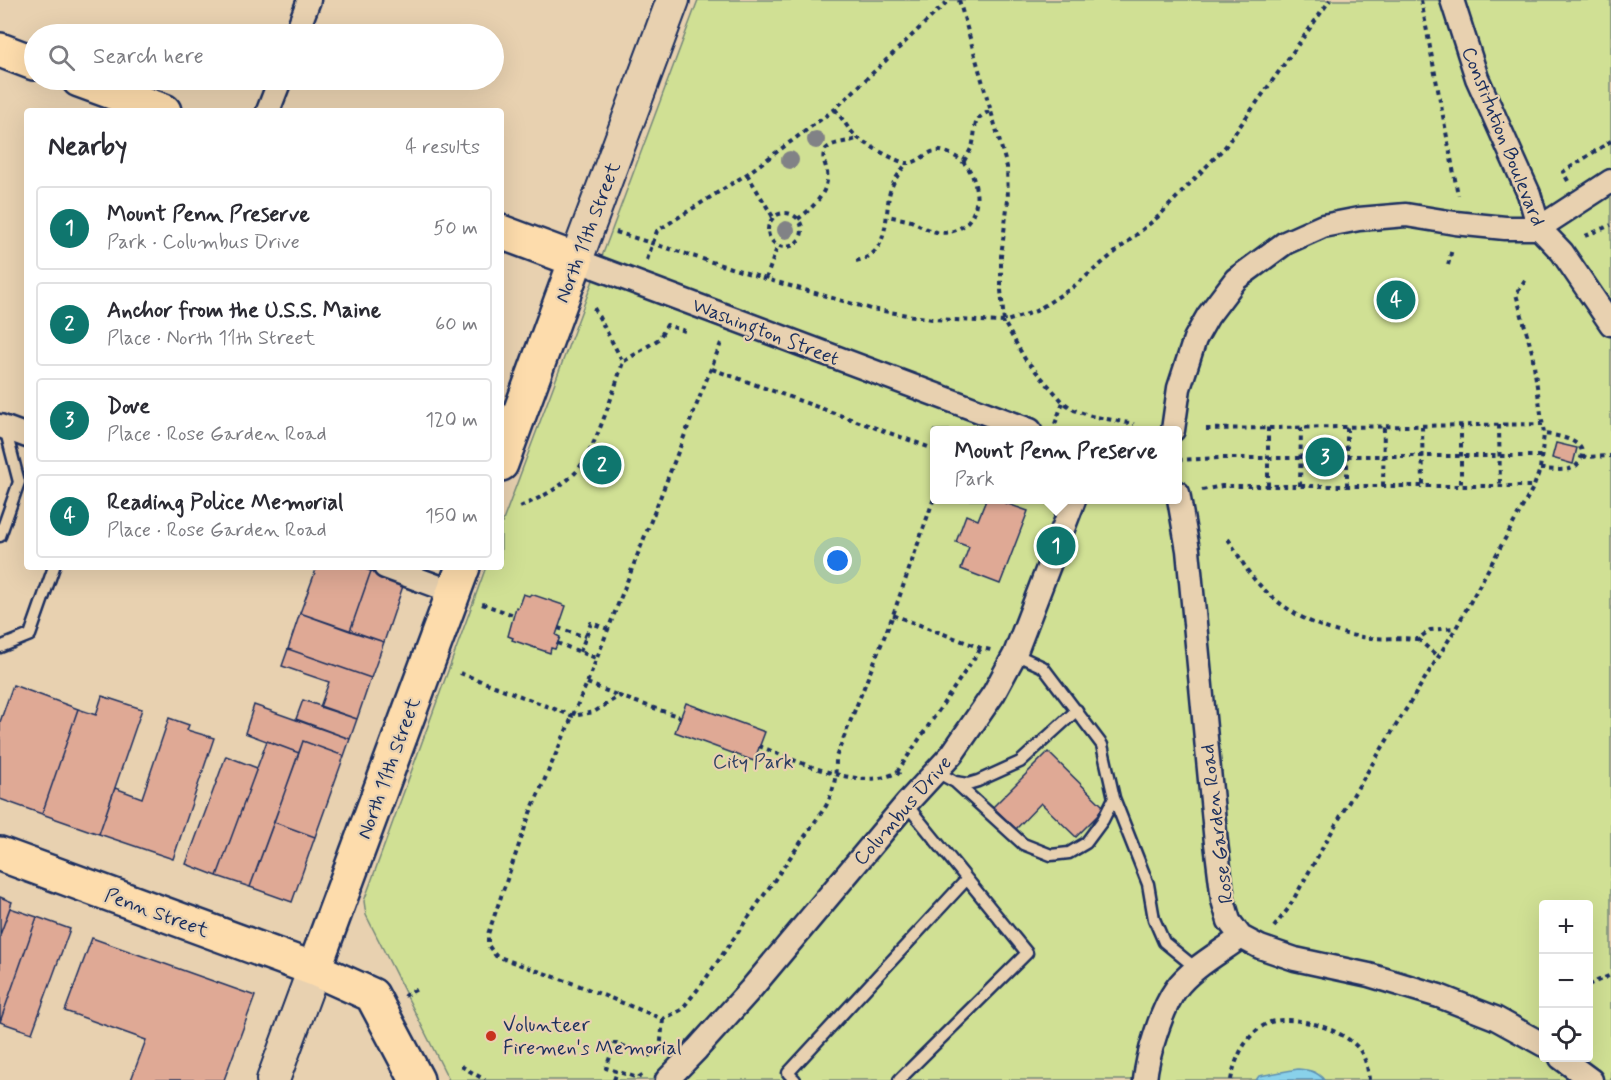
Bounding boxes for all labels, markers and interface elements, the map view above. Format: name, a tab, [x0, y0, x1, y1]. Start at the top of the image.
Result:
search box	[24, 24, 504, 90]
icon: search	[45, 41, 78, 74]
text: Search here	[93, 43, 204, 71]
street label: Constitution Boulevard	[1454, 43, 1551, 230]
text: Nearby	[48, 130, 127, 164]
text: 4 results	[405, 134, 480, 161]
street label: North 11th Street	[549, 158, 628, 307]
text: Mount Penn Preserve	[107, 201, 310, 229]
text: 1	[65, 215, 74, 242]
text: 50 m	[433, 215, 478, 242]
text: Park · Columbus Drive	[107, 229, 300, 256]
pin: 4	[1376, 278, 1416, 322]
street label: Washington Street	[687, 292, 843, 375]
text: Anchor from the U.S.S. Maine	[107, 297, 381, 325]
text: 2	[65, 311, 74, 338]
text: 60 m	[435, 311, 478, 338]
text: Place · North 11th Street	[107, 325, 315, 352]
text: Dove	[107, 393, 150, 421]
text: 3	[65, 407, 74, 434]
text: 120 m	[425, 407, 478, 434]
text: Place · Rose Garden Road	[107, 421, 327, 448]
popup	[930, 426, 1182, 504]
pin: 3	[1306, 434, 1344, 480]
text: Mount Penn Preserve	[955, 438, 1157, 466]
pin: 2	[582, 442, 622, 488]
text: Park	[955, 466, 994, 493]
text: Reading Police Memorial	[107, 489, 343, 517]
text: 4	[64, 503, 75, 530]
text: 150 m	[425, 503, 478, 530]
text: Place · Rose Garden Road	[107, 517, 327, 544]
pin: 1	[1036, 524, 1076, 568]
your location	[823, 546, 852, 575]
street label: North 11th Street	[351, 694, 428, 843]
street label: Rose Garden Road	[1194, 743, 1241, 905]
park label: City Park	[713, 749, 793, 776]
street label: Columbus Drive	[848, 750, 958, 872]
street label: Penn Street	[101, 882, 213, 945]
map controls	[1539, 900, 1593, 1062]
button: +	[1539, 900, 1593, 954]
button: −	[1539, 954, 1593, 1008]
button: locate	[1539, 1008, 1593, 1062]
place label: Volunteer Firemen's Memorial	[503, 1012, 682, 1062]
marker: Volunteer Firemen's Memorial	[484, 1029, 498, 1043]

